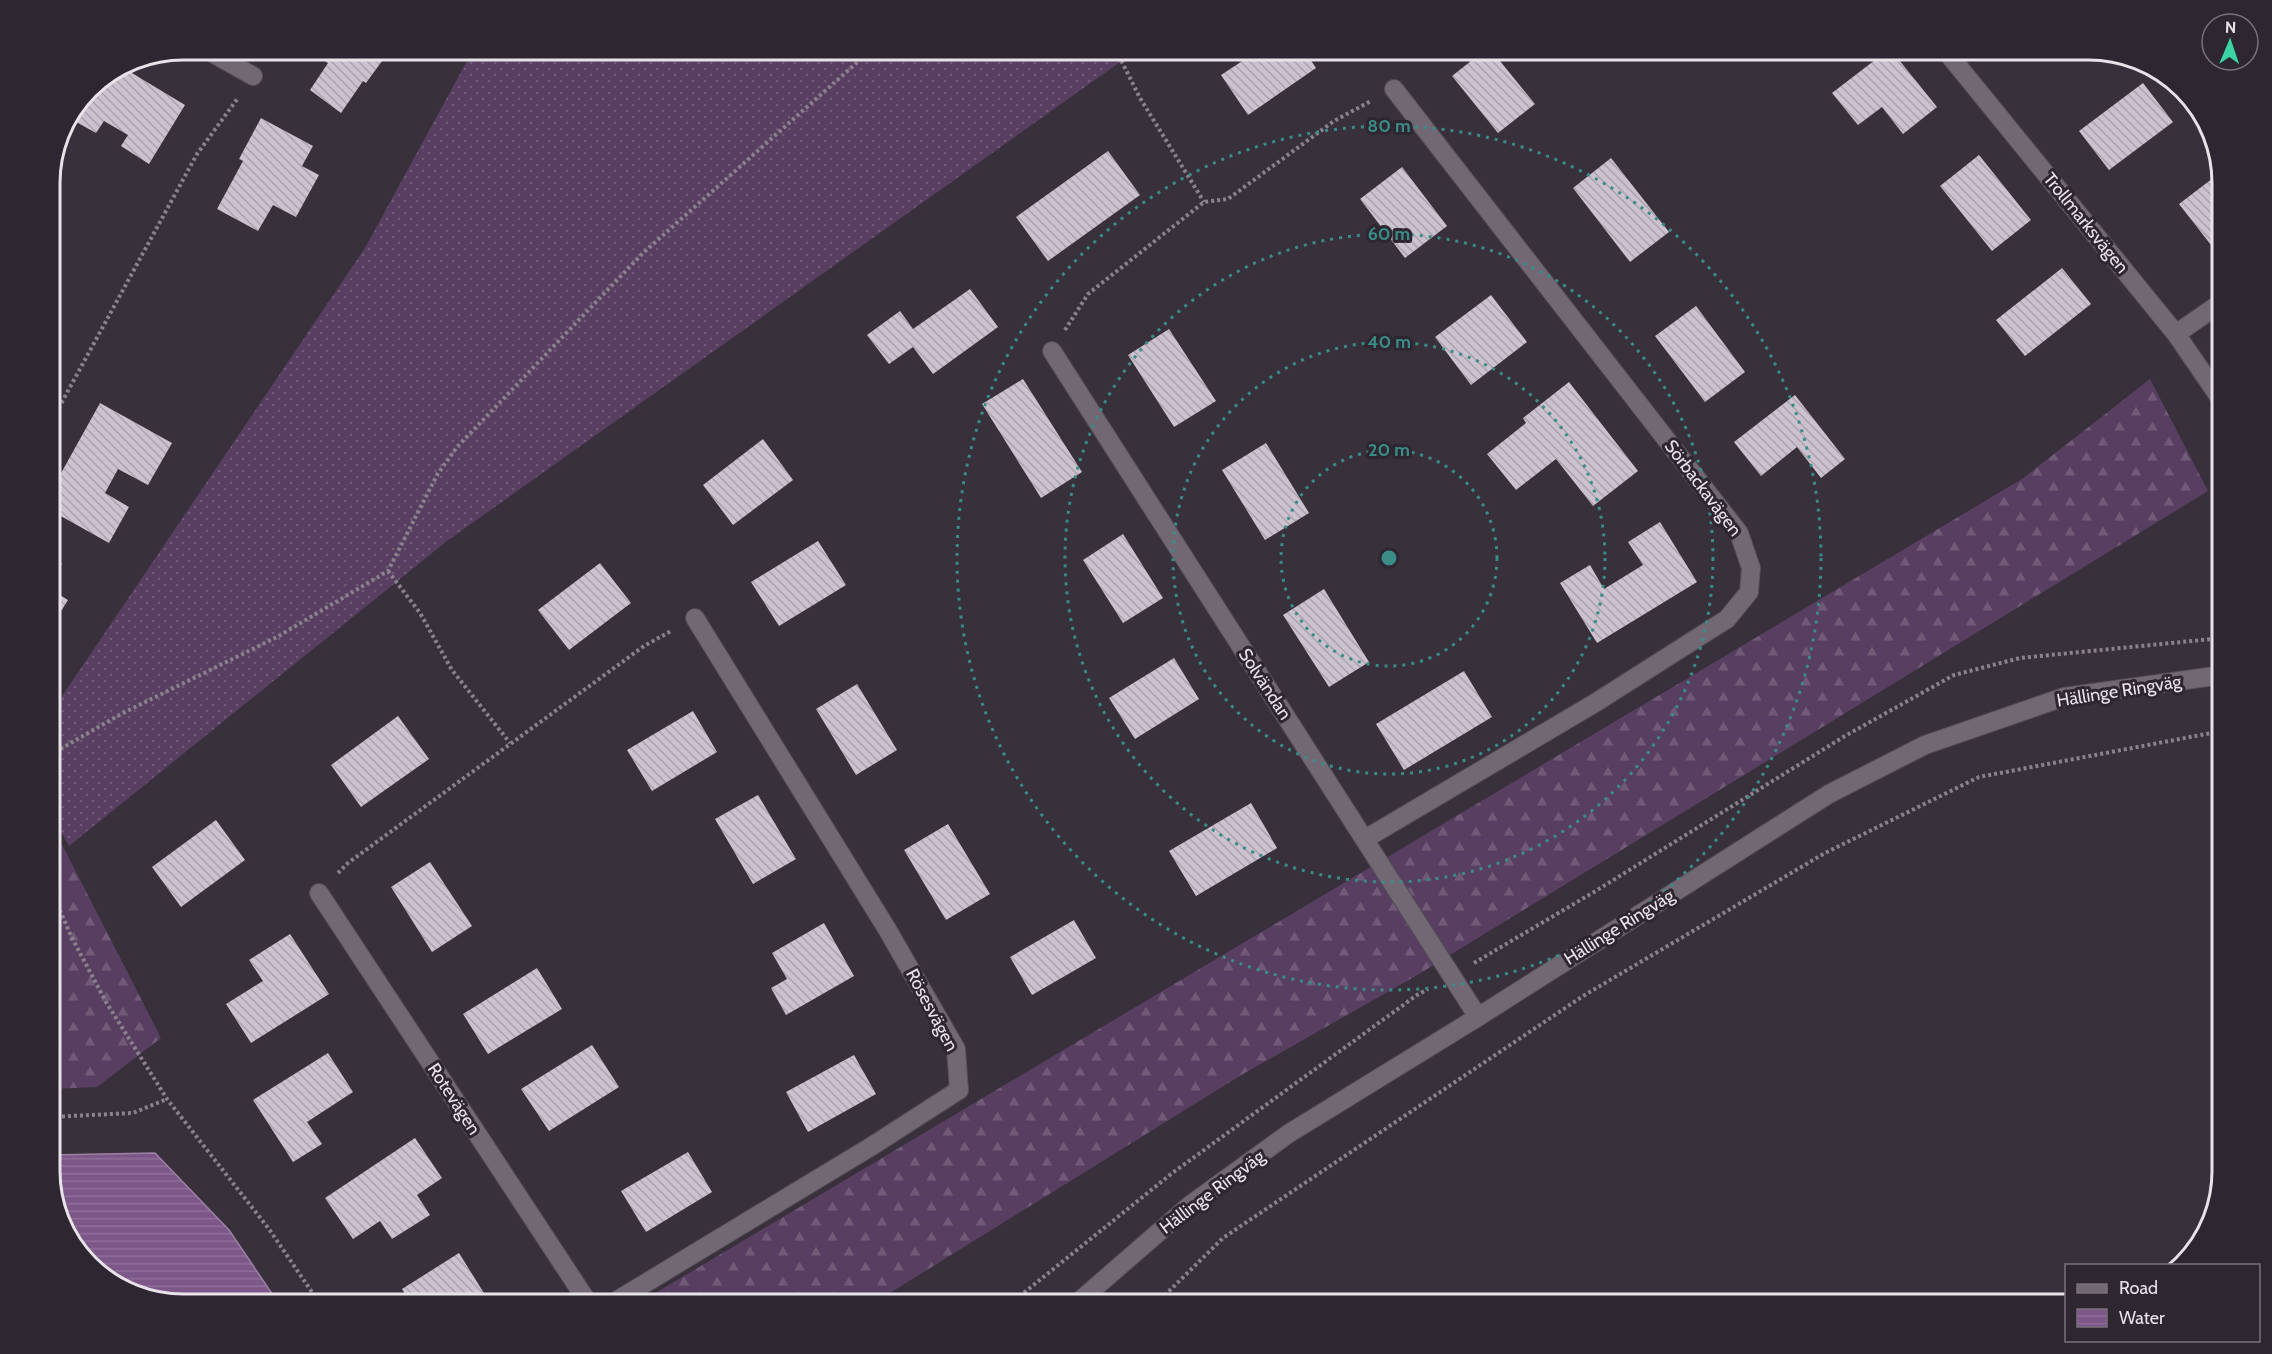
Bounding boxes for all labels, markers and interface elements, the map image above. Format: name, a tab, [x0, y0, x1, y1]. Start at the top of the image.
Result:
north arrow	[2200, 12, 2260, 72]
text: N	[2225, 18, 2236, 37]
text: 80 m	[1367, 115, 1411, 137]
street label: Trollmarksvägen	[2039, 168, 2133, 278]
text: 60 m	[1368, 223, 1410, 245]
text: 40 m	[1367, 331, 1411, 353]
street label: Sörbackavägen	[1660, 436, 1746, 540]
text: 20 m	[1368, 439, 1410, 461]
centre of rings	[1379, 548, 1399, 568]
street label: Solvändan	[1234, 644, 1296, 724]
street label: Hällinge Ringväg	[2055, 670, 2184, 712]
street label: Hällinge Ringväg	[1560, 884, 1679, 970]
street label: Rösesvägen	[901, 965, 963, 1055]
street label: Rotevägen	[423, 1059, 485, 1139]
street label: Hällinge Ringväg	[1155, 1145, 1270, 1239]
legend	[2065, 1264, 2260, 1342]
text: Road	[2119, 1277, 2158, 1299]
text: Water	[2119, 1307, 2165, 1329]

